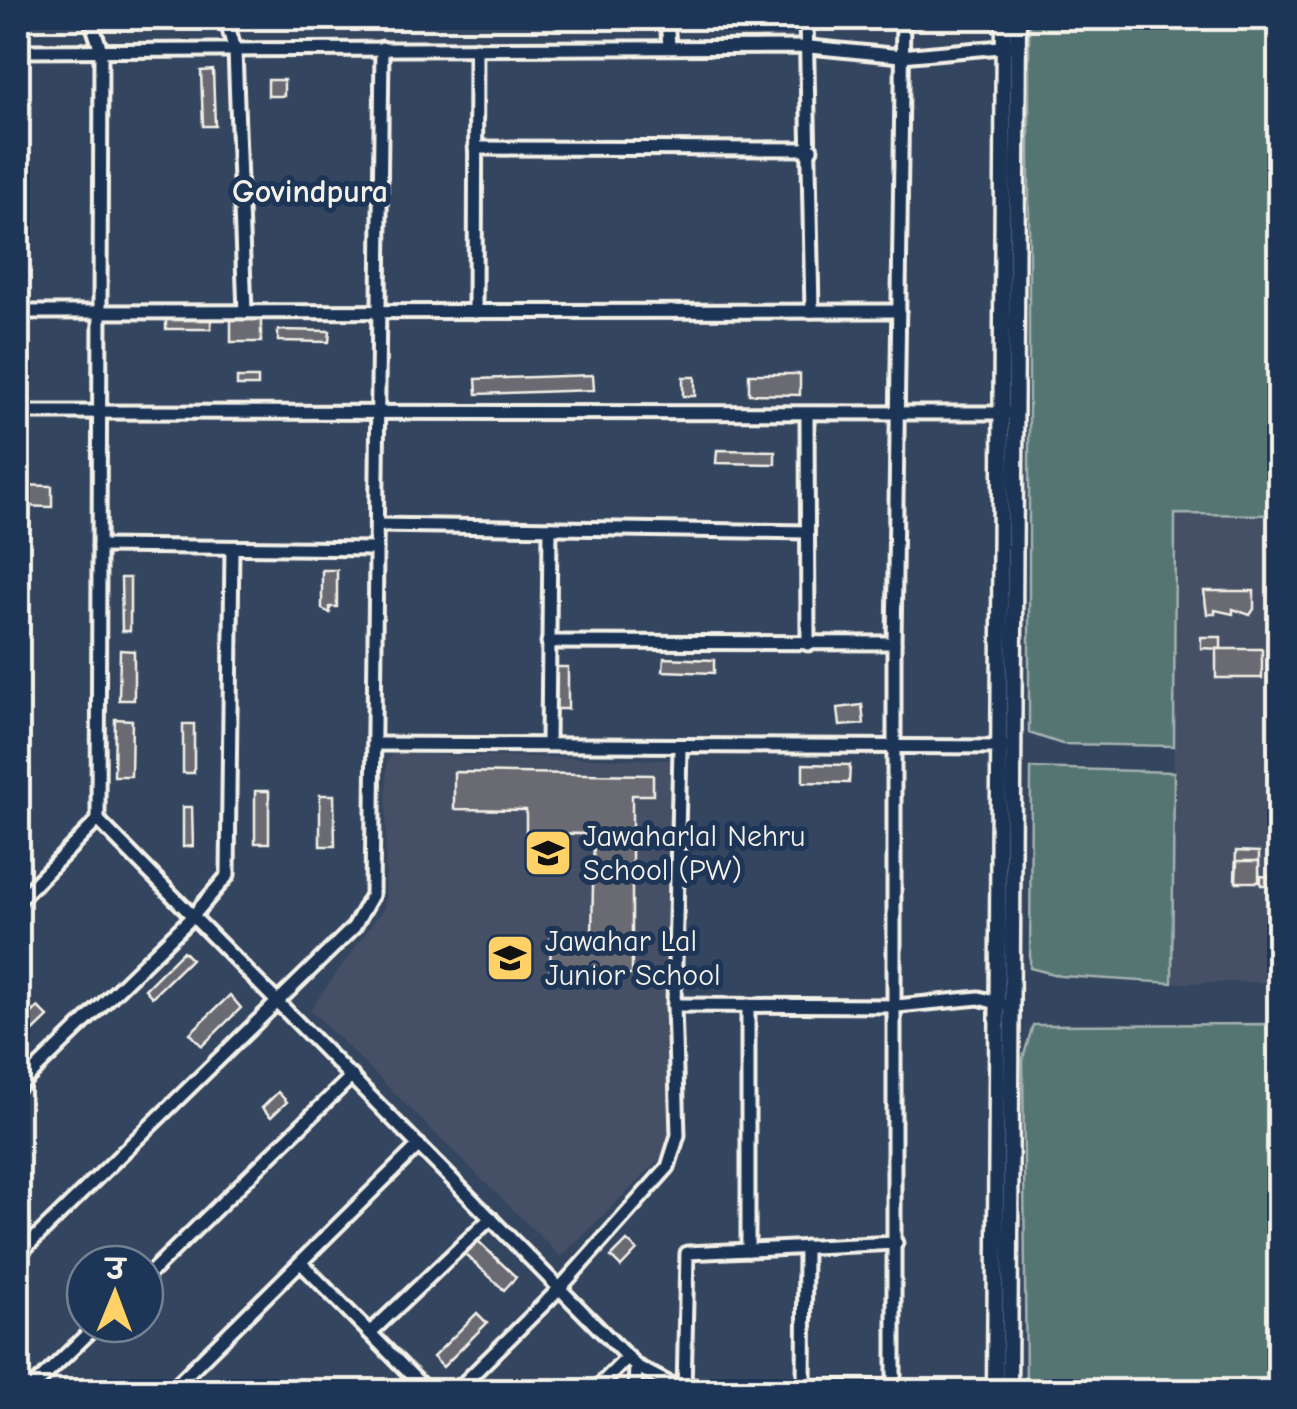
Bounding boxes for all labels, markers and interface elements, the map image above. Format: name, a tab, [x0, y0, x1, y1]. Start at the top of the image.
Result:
district label: Govindpura	[232, 173, 388, 210]
place label: Jawaharlal Nehru School (PW)	[583, 819, 805, 888]
school or university icon: Jawaharlal Nehru School (PW)	[522, 827, 574, 879]
place label: Jawahar Lal Junior School	[545, 924, 721, 993]
school or university icon: Jawahar Lal Junior School	[484, 932, 536, 984]
north arrow	[65, 1244, 165, 1344]
text: उ	[103, 1254, 127, 1286]

